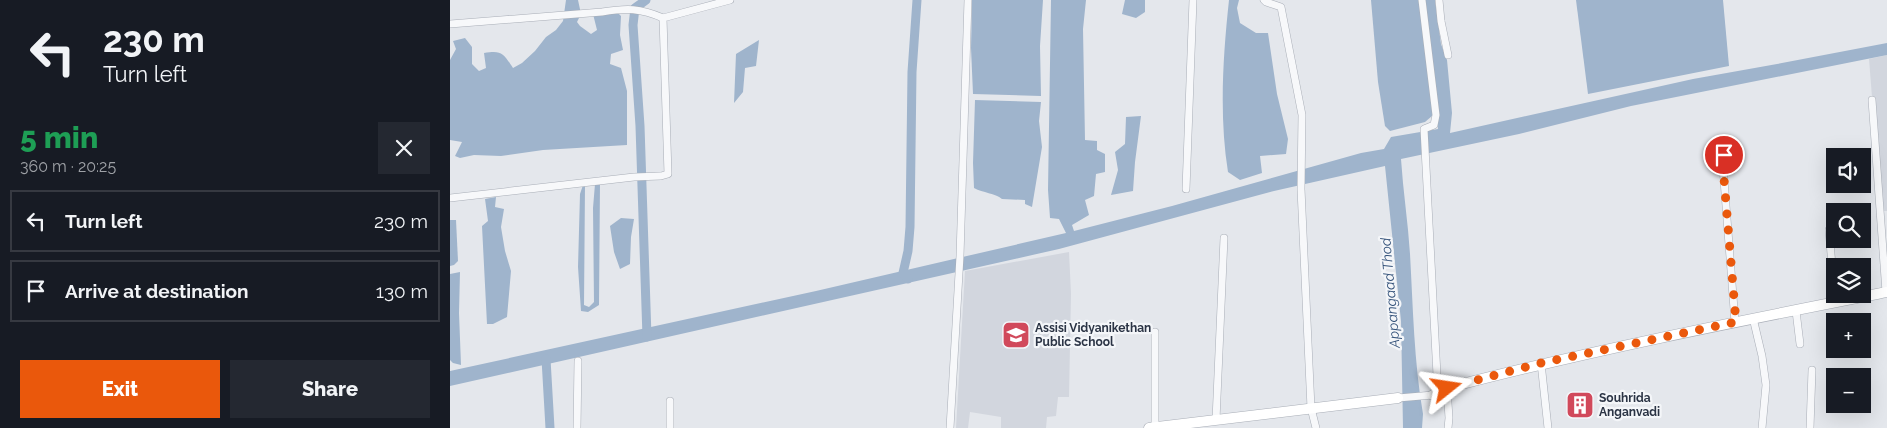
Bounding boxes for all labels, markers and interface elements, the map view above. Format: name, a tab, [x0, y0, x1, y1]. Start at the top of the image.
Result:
text: 230 m	[103, 19, 205, 60]
icon: left	[20, 20, 85, 85]
text: Turn left	[103, 61, 187, 87]
text: 5 min	[20, 120, 98, 155]
button: close	[378, 122, 430, 174]
pin	[1703, 134, 1745, 176]
icon: arrive	[1710, 141, 1738, 169]
map controls	[1826, 148, 1871, 413]
button: sound	[1826, 148, 1871, 193]
text: 360 m · 20:25	[20, 157, 116, 176]
button: search	[1826, 203, 1871, 248]
icon: left	[22, 207, 50, 235]
text: Turn left	[65, 210, 142, 232]
text: 230 m	[374, 210, 428, 232]
water label: Appangaad Thod	[1377, 237, 1403, 350]
button: layers	[1826, 258, 1871, 303]
icon: arrive	[22, 277, 50, 305]
text: Arrive at destination	[65, 280, 249, 302]
text: 130 m	[376, 280, 428, 302]
button: +	[1826, 313, 1871, 358]
school or university icon: Assisi Vidyanikethan Public School	[1001, 320, 1031, 350]
place label: Assisi Vidyanikethan Public School	[1035, 321, 1151, 349]
button: Exit	[20, 360, 220, 418]
button: Share	[230, 360, 430, 418]
position arrow	[1420, 361, 1472, 413]
button: −	[1826, 368, 1871, 413]
building icon: Souhrida Anganvadi	[1565, 390, 1595, 420]
place label: Souhrida Anganvadi	[1599, 391, 1660, 419]

